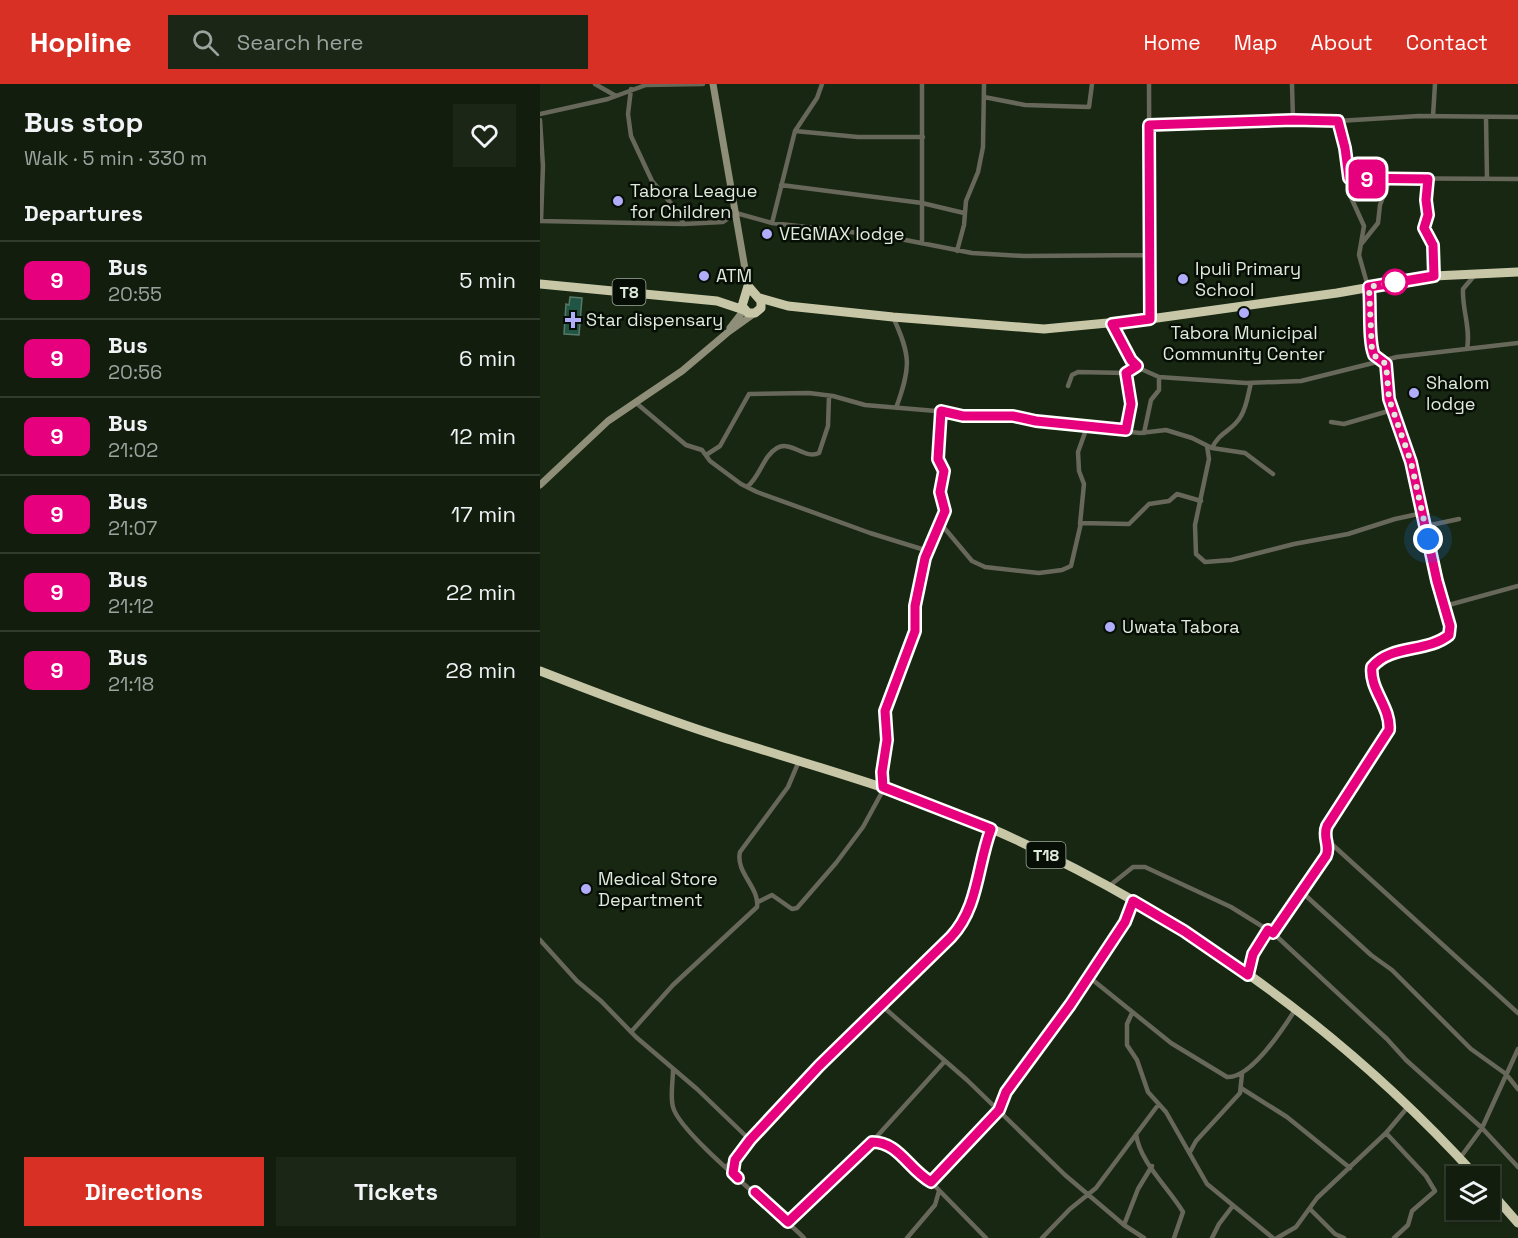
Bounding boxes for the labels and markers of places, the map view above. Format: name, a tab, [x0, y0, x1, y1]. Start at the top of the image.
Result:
place label: Tabora League for Children	[630, 179, 757, 223]
marker: Tabora League for Children	[611, 194, 625, 208]
place label: VEGMAX lodge	[779, 222, 905, 245]
marker: VEGMAX lodge	[760, 227, 774, 241]
place label: Ipuli Primary School	[1195, 257, 1301, 301]
place label: ATM	[716, 264, 752, 287]
marker: ATM	[697, 269, 711, 283]
unlabelled marker	[1382, 269, 1408, 295]
marker: Ipuli Primary School	[1176, 272, 1190, 286]
marker: Tabora Municipal Community Center	[1237, 306, 1251, 320]
place label: Star dispensary	[586, 308, 723, 331]
marker: Star dispensary	[564, 311, 582, 329]
place label: Tabora Municipal Community Center	[1163, 321, 1325, 365]
place label: Shalom lodge	[1426, 371, 1489, 415]
marker: Shalom lodge	[1407, 386, 1421, 400]
place label: Uwata Tabora	[1122, 615, 1240, 638]
marker: Uwata Tabora	[1103, 620, 1117, 634]
place label: Medical Store Department	[598, 867, 718, 911]
marker: Medical Store Department	[579, 882, 593, 896]

